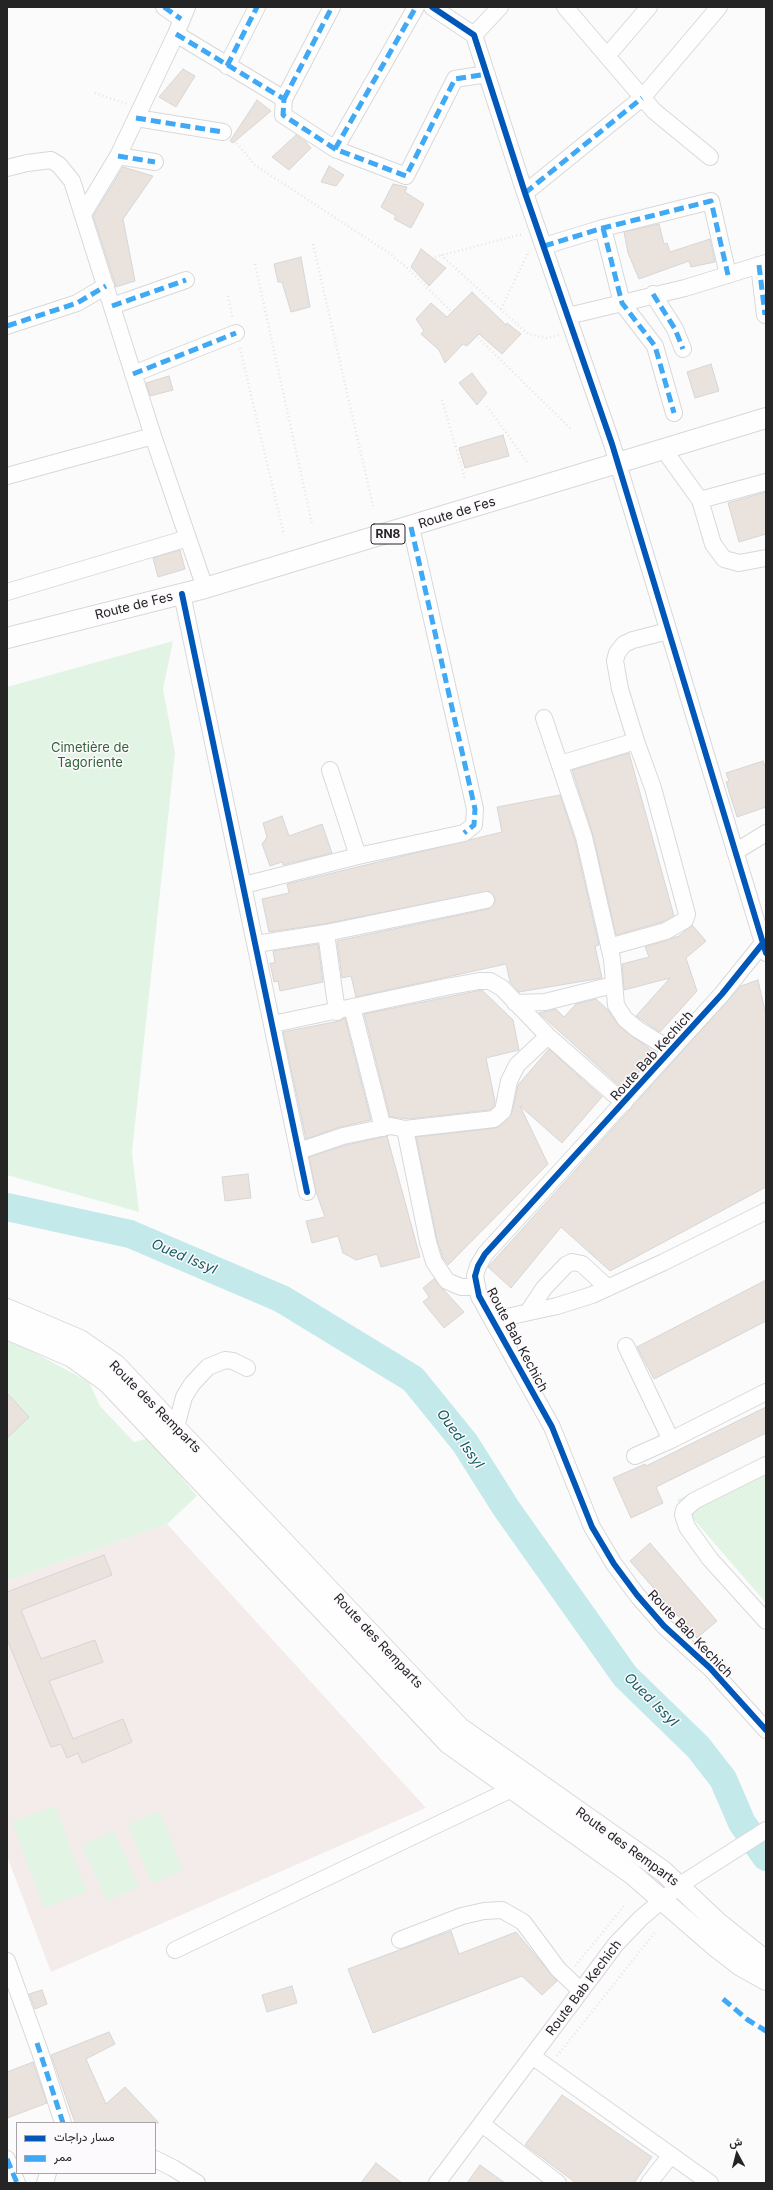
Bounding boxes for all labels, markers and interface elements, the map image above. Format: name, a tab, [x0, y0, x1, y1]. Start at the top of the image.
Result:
street label: Route de Fes	[417, 494, 497, 532]
road number: RN8	[371, 524, 405, 544]
street label: Route de Fes	[93, 589, 175, 623]
park label: Cimetière de Tagoriente	[51, 740, 129, 771]
street label: Route Bab Kechich	[608, 1008, 696, 1104]
water label: Oued Issyl	[149, 1236, 219, 1278]
street label: Route Bab Kechich	[483, 1285, 551, 1395]
street label: Route des Remparts	[106, 1358, 204, 1456]
water label: Oued Issyl	[433, 1406, 487, 1472]
street label: Route Bab Kechich	[644, 1587, 736, 1681]
street label: Route des Remparts	[330, 1590, 426, 1692]
water label: Oued Issyl	[621, 1670, 681, 1730]
street label: Route des Remparts	[572, 1804, 682, 1890]
street label: Route Bab Kechich	[543, 1937, 625, 2039]
legend	[16, 2122, 156, 2174]
text: مسار دراجات	[54, 2129, 115, 2144]
north arrow	[717, 2134, 757, 2174]
text: ش	[728, 2134, 743, 2150]
text: ممر	[54, 2149, 72, 2164]

